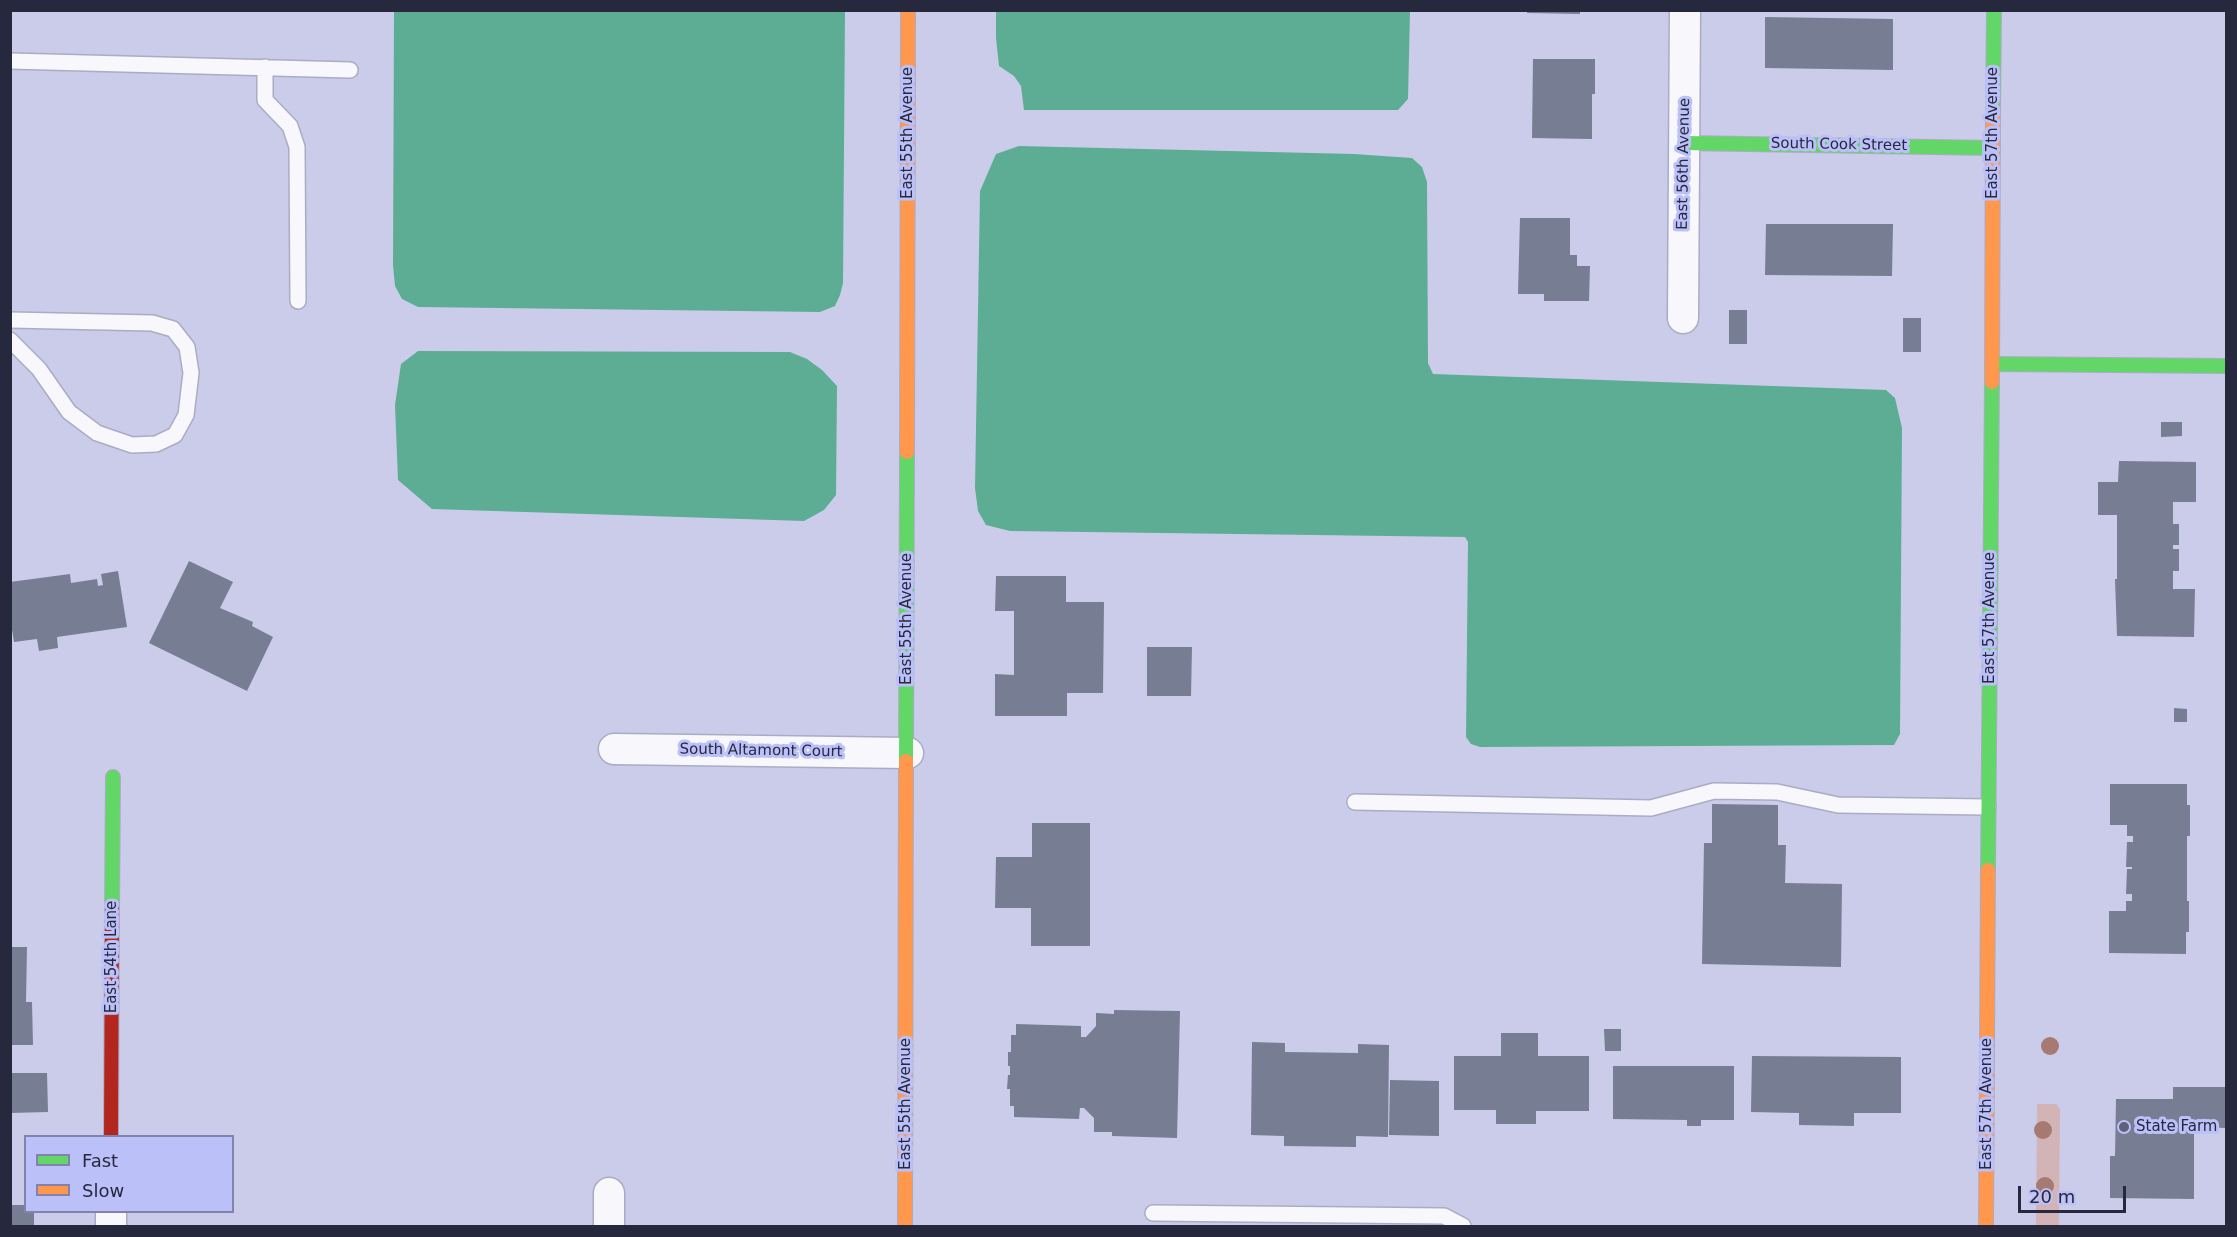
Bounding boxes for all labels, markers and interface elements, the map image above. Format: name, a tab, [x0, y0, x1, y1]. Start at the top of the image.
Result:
street label: East 55th Avenue	[899, 67, 917, 199]
street label: East 57th Avenue	[1984, 67, 2002, 199]
street label: East 56th Avenue	[1674, 98, 1694, 230]
street label: South Cook Street	[1771, 135, 1907, 155]
street label: East 57th Avenue	[1981, 552, 1999, 684]
street label: East 55th Avenue	[898, 553, 916, 685]
street label: South Altamont Court	[679, 741, 843, 761]
street label: East 54th Lane	[103, 901, 121, 1013]
street label: East 55th Avenue	[897, 1038, 915, 1170]
street label: East 57th Avenue	[1978, 1038, 1996, 1170]
place label: State Farm	[2136, 1118, 2217, 1136]
marker: State Farm	[2117, 1120, 2131, 1134]
legend	[24, 1135, 234, 1213]
text: Fast	[82, 1150, 118, 1171]
scale bar	[2021, 1174, 2129, 1212]
text: Slow	[82, 1180, 124, 1201]
text: 20 m	[2029, 1186, 2075, 1207]

